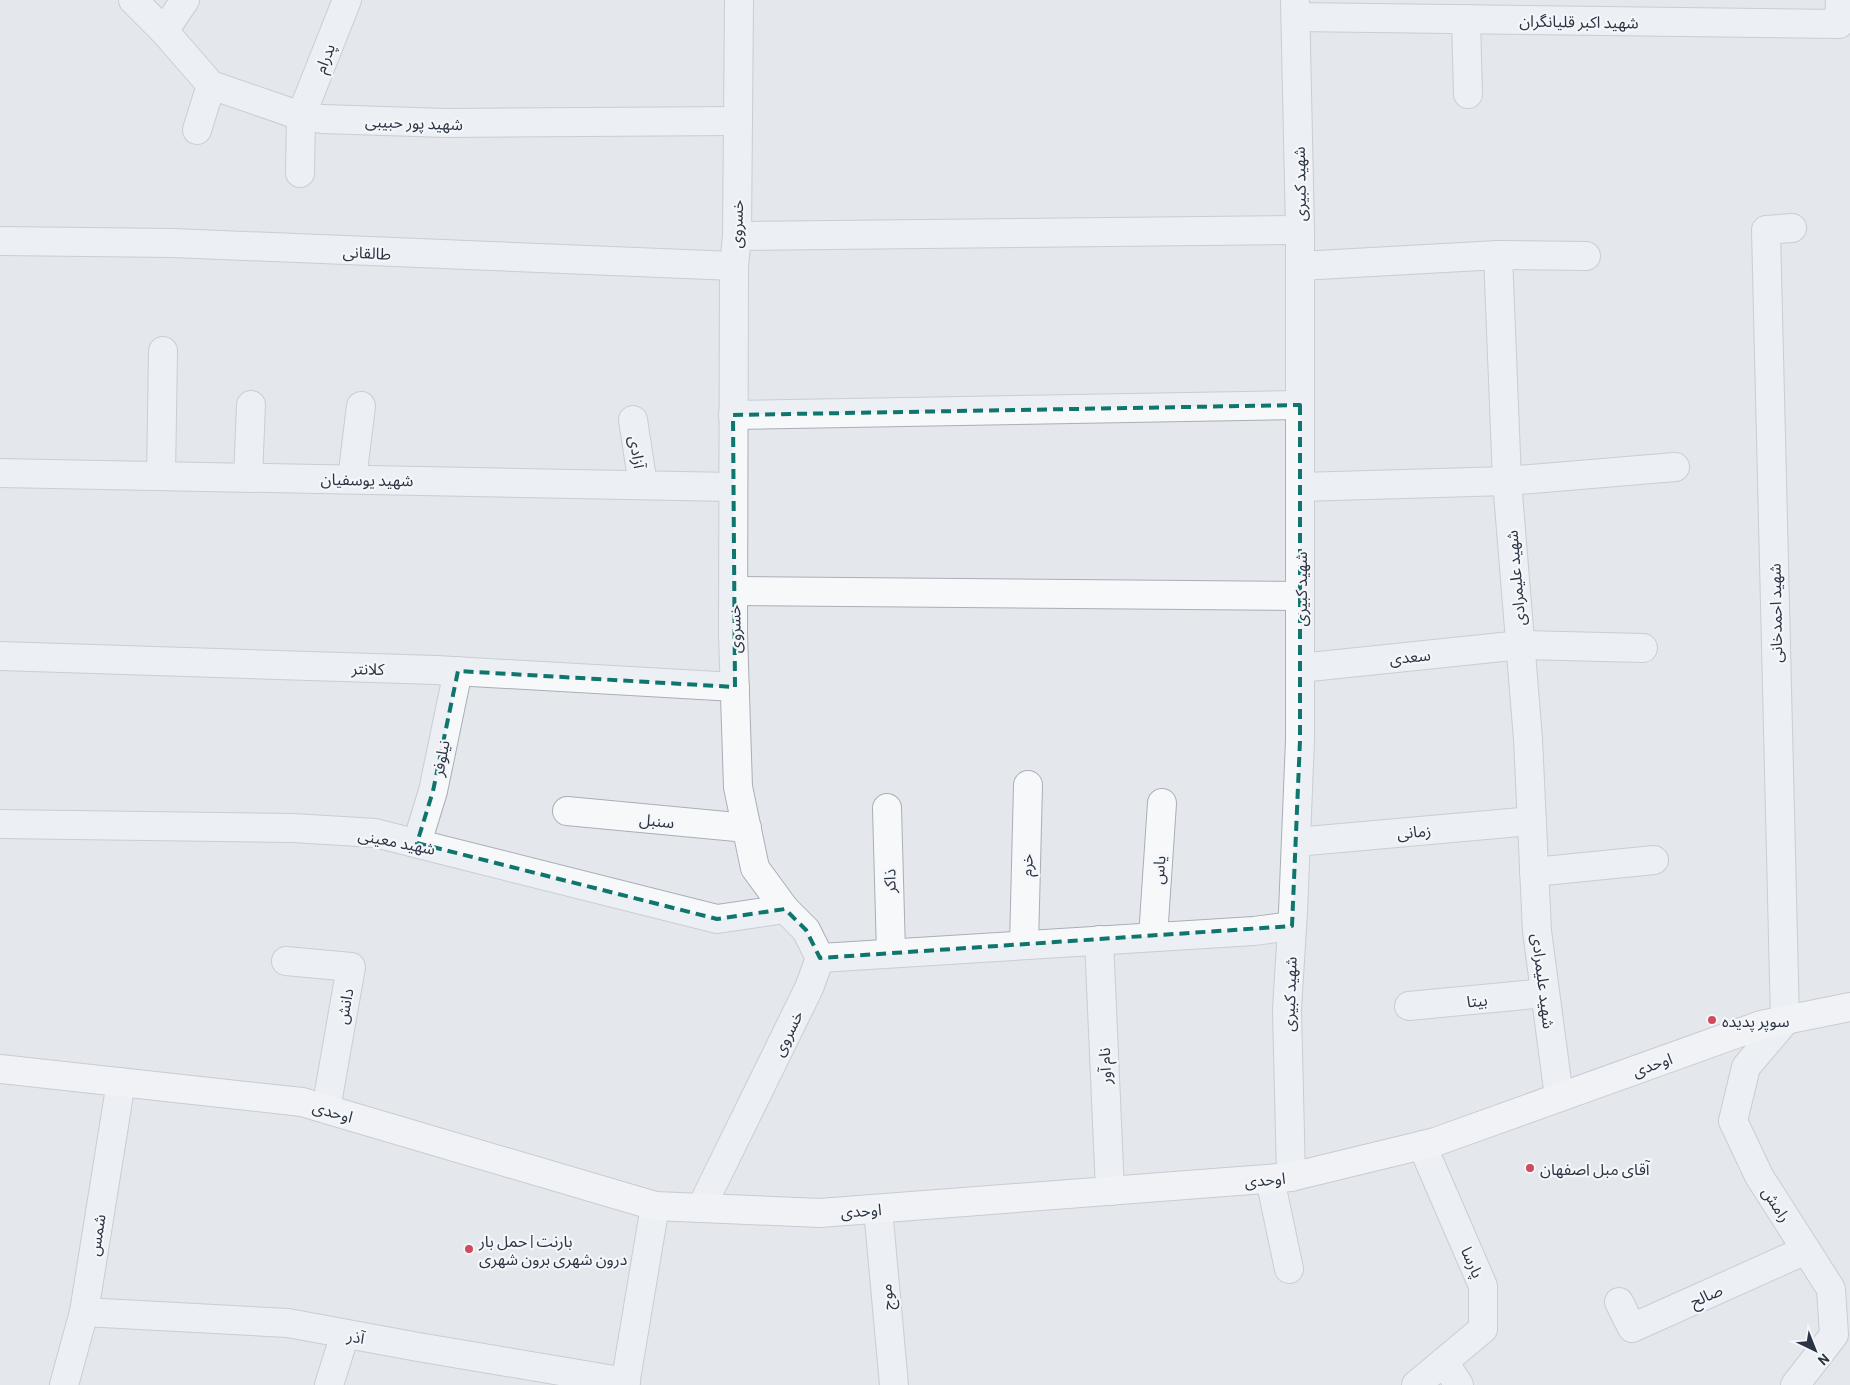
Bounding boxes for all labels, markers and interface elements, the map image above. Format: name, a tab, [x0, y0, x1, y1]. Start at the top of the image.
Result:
street label: شهید اکبر قلیانگران	[1519, 10, 1639, 33]
street label: پدرام	[310, 40, 342, 77]
street label: شهید پور حبیبی	[365, 111, 463, 135]
street label: شهید کبیری	[1289, 146, 1310, 222]
street label: خسروی	[726, 199, 747, 249]
street label: طالقانی	[342, 241, 392, 264]
street label: آزادی	[625, 434, 650, 471]
street label: شهید یوسفیان	[320, 469, 414, 490]
street label: شهید علیمرادی	[1501, 529, 1530, 627]
street label: شهید کبیری	[1291, 552, 1311, 626]
street label: شهید احمدخانی	[1765, 563, 1786, 663]
street label: خسروی	[724, 604, 745, 654]
street label: سعدی	[1388, 644, 1432, 669]
street label: کلانتر	[350, 658, 385, 679]
street label: نیلوفر	[427, 738, 454, 779]
street label: سنبل	[638, 809, 675, 832]
street label: زمانی	[1396, 820, 1432, 843]
street label: شهید معینی	[357, 824, 437, 859]
street label: خرم	[1016, 853, 1040, 877]
street label: یاس	[1148, 855, 1169, 885]
street label: ذاکر	[879, 869, 900, 894]
street label: شهید علیمرادی	[1528, 932, 1559, 1030]
street label: شهید کبیری	[1278, 956, 1301, 1032]
street label: دانش	[332, 987, 357, 1026]
street label: بیتا	[1466, 989, 1488, 1011]
street label: خسروی	[768, 1007, 807, 1059]
place label: سوپر پدیده	[1722, 1011, 1790, 1032]
marker: سوپر پدیده	[1706, 1014, 1718, 1026]
street label: نام آور	[1094, 1047, 1118, 1086]
street label: اوحدی	[1629, 1048, 1675, 1081]
street label: اوحدی	[310, 1096, 355, 1127]
place label: آقای مبل اصفهان	[1540, 1159, 1651, 1179]
marker: آقای مبل اصفهان	[1524, 1162, 1536, 1174]
street label: اوحدی	[1244, 1168, 1286, 1191]
street label: رامش	[1758, 1183, 1795, 1226]
street label: اوحدی	[840, 1199, 882, 1222]
street label: شمس	[83, 1213, 110, 1257]
place label: بارنت | حمل بار درون شهری برون شهری	[478, 1231, 627, 1269]
marker: بارنت | حمل بار درون شهری برون شهری	[463, 1243, 475, 1255]
street label: پارسا	[1456, 1243, 1488, 1281]
street label: صالح	[1687, 1279, 1727, 1314]
street label: موج	[875, 1283, 901, 1311]
street label: آذر	[345, 1325, 367, 1348]
north arrow	[1790, 1325, 1840, 1375]
text: N	[1815, 1350, 1833, 1369]

